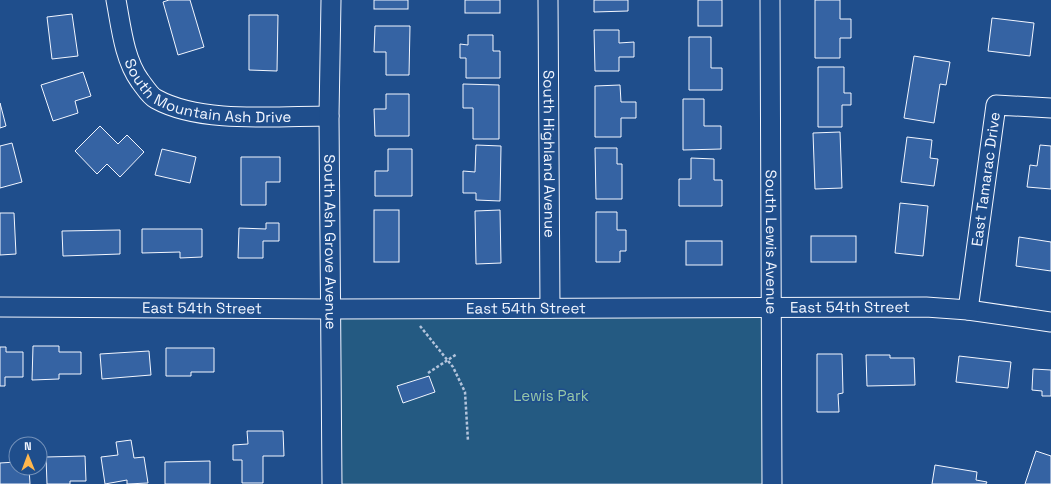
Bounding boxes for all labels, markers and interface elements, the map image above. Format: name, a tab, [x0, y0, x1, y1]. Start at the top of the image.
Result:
street label: South Mountain Ash Drive	[120, 56, 292, 126]
street label: South Highland Avenue	[539, 70, 560, 238]
street label: East Tamarac Drive	[967, 111, 1004, 248]
street label: South Ash Grove Avenue	[320, 154, 341, 330]
street label: South Lewis Avenue	[762, 170, 781, 315]
street label: East 54th Street	[790, 297, 910, 316]
street label: East 54th Street	[142, 298, 262, 318]
street label: East 54th Street	[466, 298, 586, 318]
park label: Lewis Park	[513, 386, 589, 405]
north arrow	[8, 436, 48, 476]
text: N	[24, 439, 32, 453]

